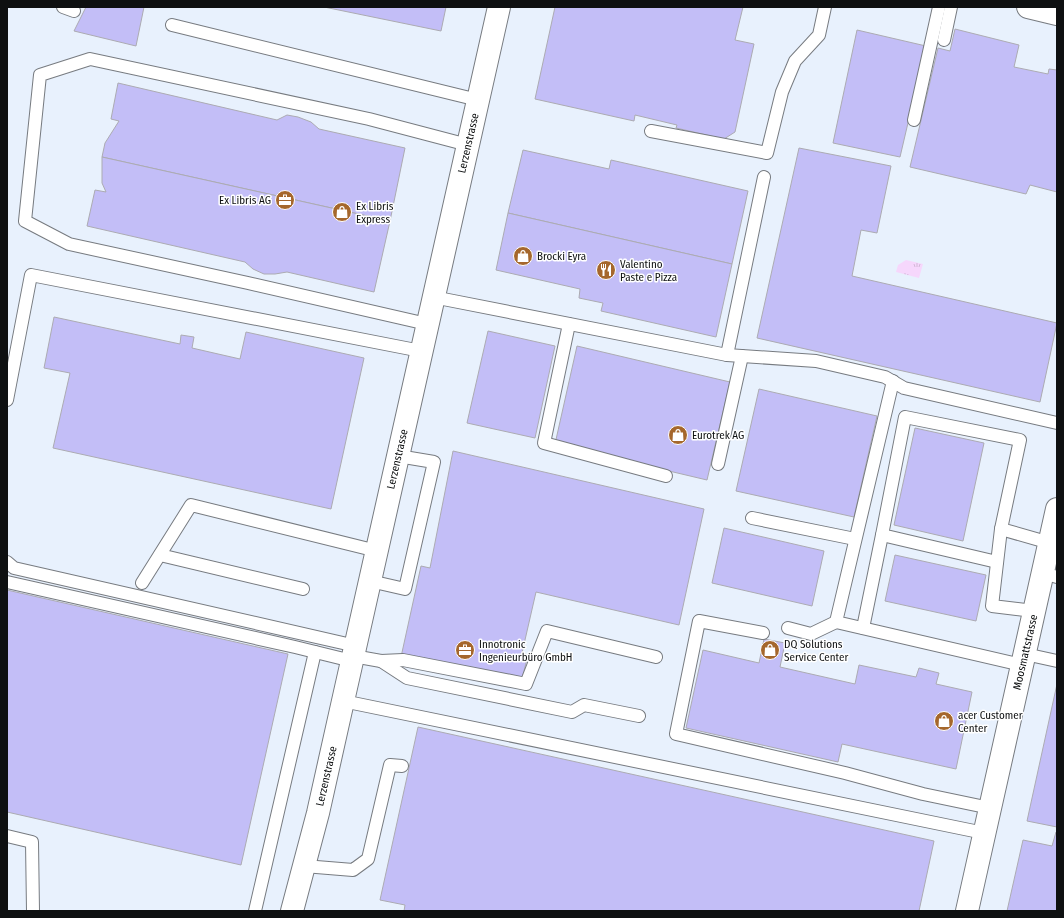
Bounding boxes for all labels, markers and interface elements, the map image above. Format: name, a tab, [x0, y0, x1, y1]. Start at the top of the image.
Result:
street label: Lerzenstrasse	[455, 112, 482, 174]
office icon: Ex Libris AG	[274, 189, 296, 211]
place label: Ex Libris AG	[219, 194, 271, 207]
place label: Ex Libris Express	[356, 200, 394, 226]
shop icon: Ex Libris Express	[331, 201, 353, 223]
shop icon: Brocki Eyra	[512, 245, 534, 267]
place label: Brocki Eyra	[537, 250, 586, 263]
place label: Valentino Paste e Pizza	[620, 258, 677, 284]
restaurant icon: Valentino Paste e Pizza	[595, 259, 617, 281]
shop icon: Eurotrek AG	[667, 424, 689, 446]
street label: Lerzenstrasse	[384, 428, 411, 490]
place label: Eurotrek AG	[692, 429, 744, 442]
street label: Moosmattstrasse	[1010, 613, 1040, 691]
place label: Innotronic Ingenieurbüro GmbH	[479, 638, 573, 664]
place label: DQ Solutions Service Center	[784, 638, 848, 664]
office icon: Innotronic Ingenieurbüro GmbH	[454, 639, 476, 661]
shop icon: DQ Solutions Service Center	[759, 639, 781, 661]
place label: acer Customer Center	[958, 709, 1023, 735]
shop icon: acer Customer Center	[933, 710, 955, 732]
street label: Lerzenstrasse	[313, 745, 340, 807]

